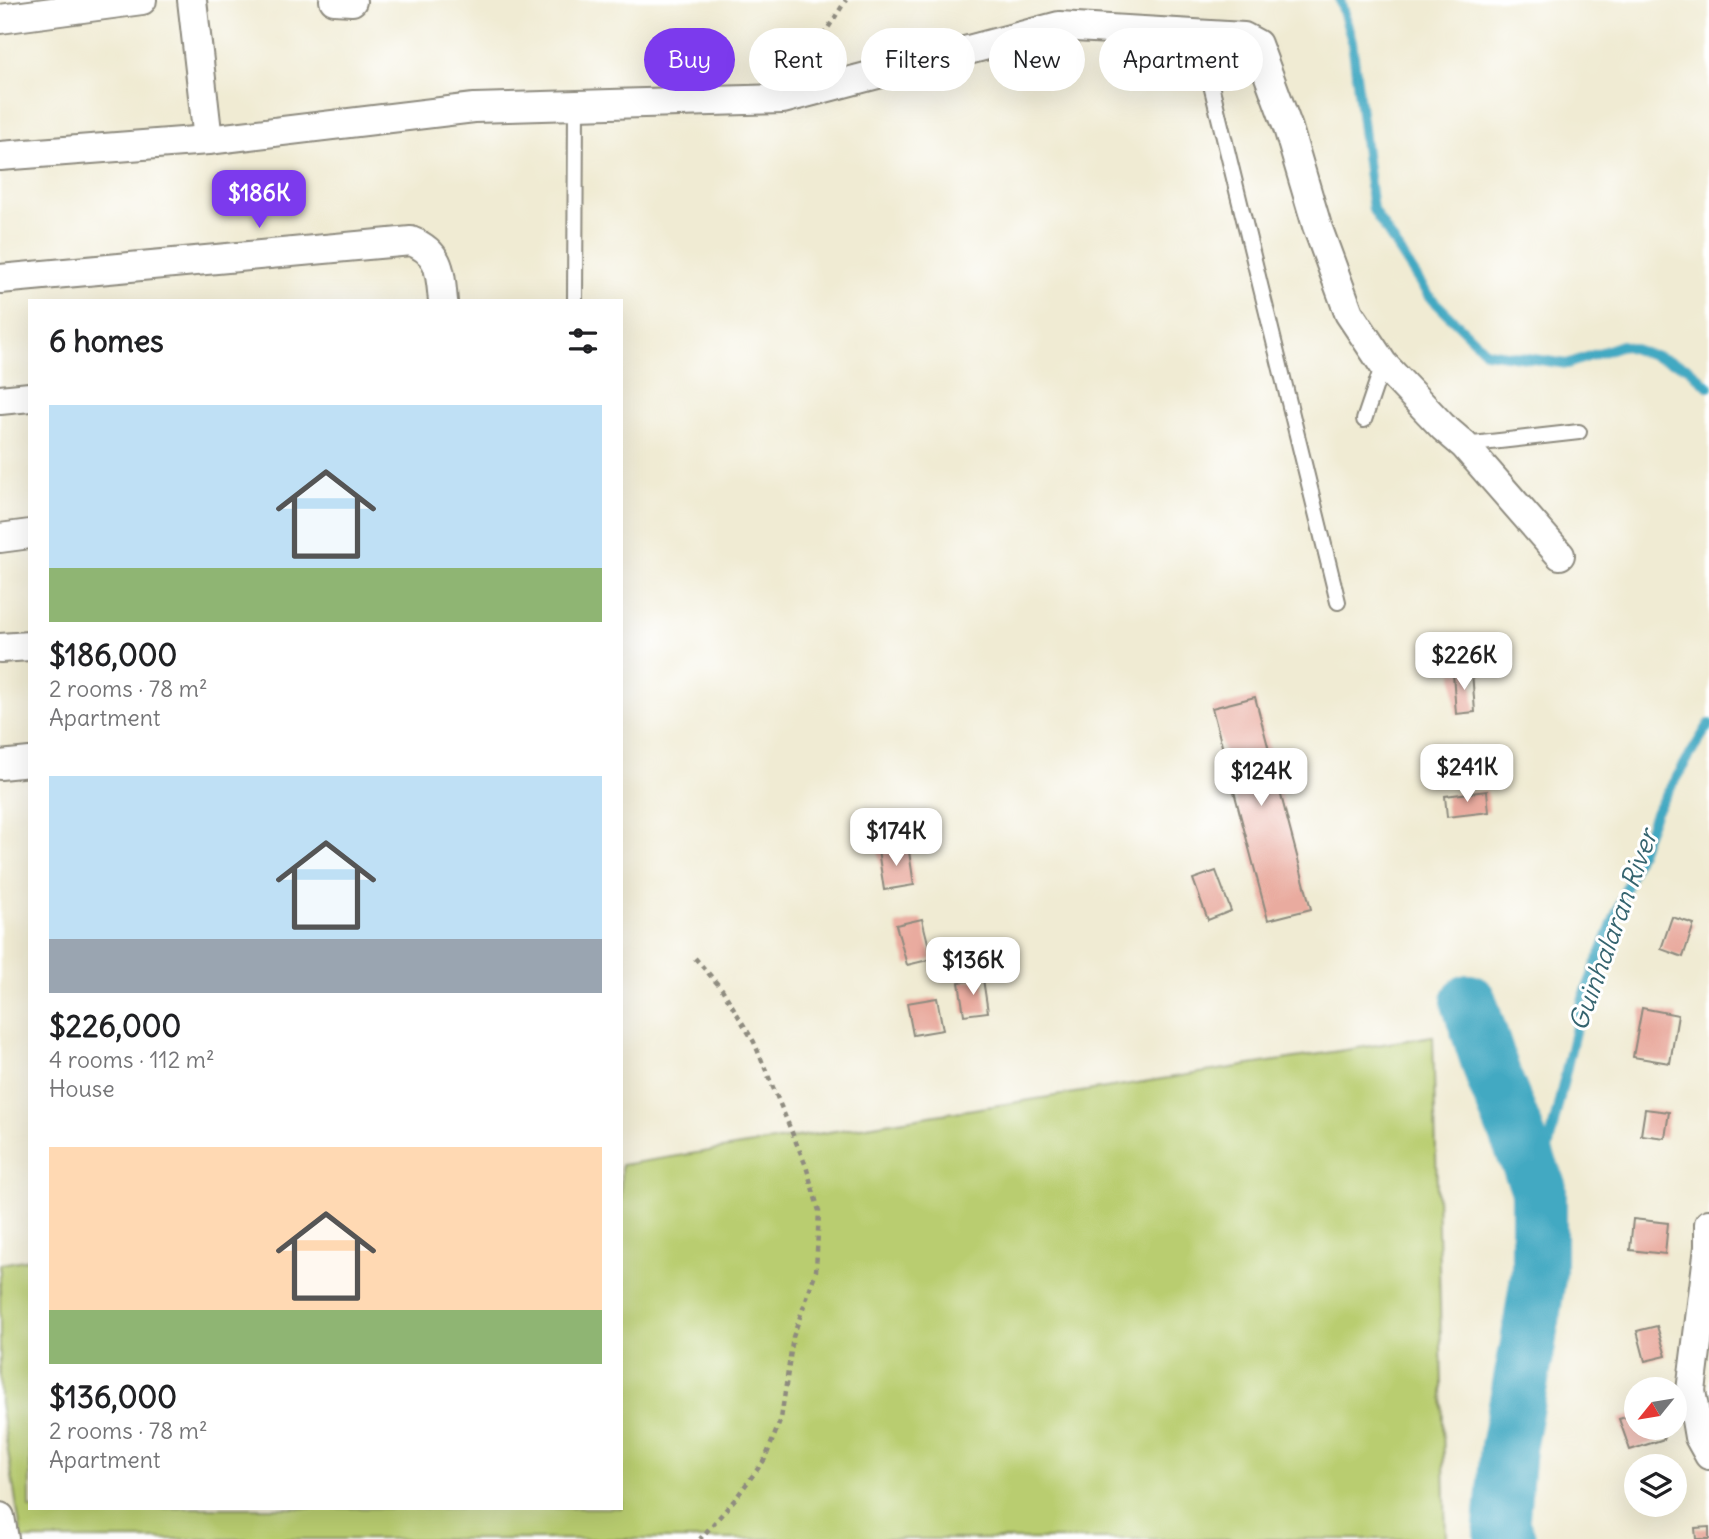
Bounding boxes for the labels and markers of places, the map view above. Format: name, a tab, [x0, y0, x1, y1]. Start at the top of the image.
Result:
pin: $186K	[210, 170, 308, 230]
pin: $226K	[1415, 632, 1513, 692]
pin: $241K	[1418, 744, 1516, 804]
pin: $124K	[1212, 748, 1310, 808]
pin: $174K	[847, 808, 945, 868]
pin: $136K	[924, 937, 1022, 997]

